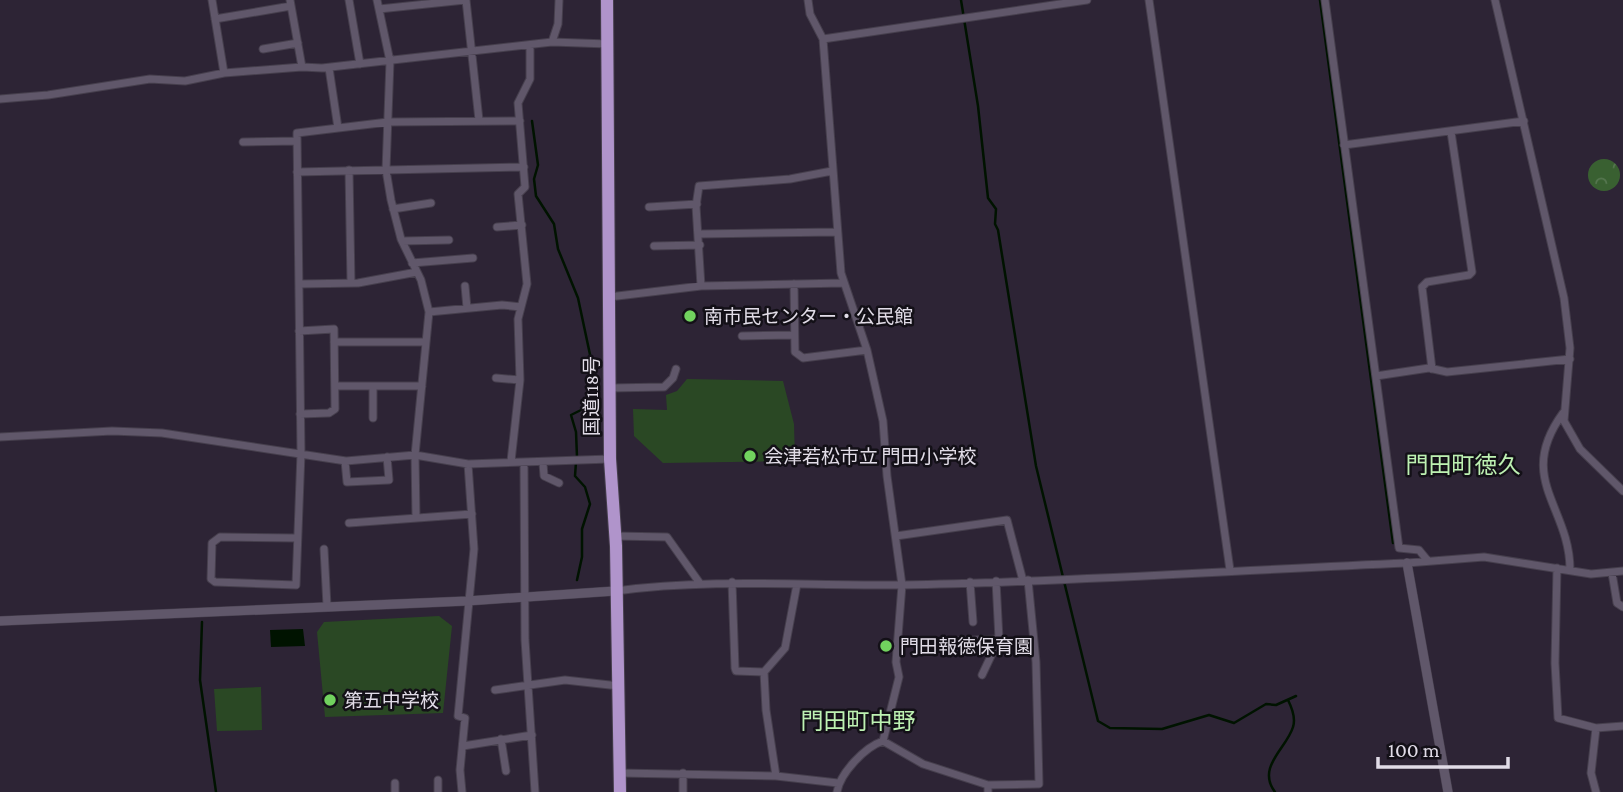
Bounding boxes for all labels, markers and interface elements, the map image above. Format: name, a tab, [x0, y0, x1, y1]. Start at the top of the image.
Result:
place label: 南市民センター・公民館	[704, 306, 913, 327]
marker: 南市民センター・公民館	[682, 308, 698, 324]
street label: 国道118号	[581, 356, 602, 436]
place label: 会津若松市立 門田小学校	[764, 446, 977, 467]
marker: 会津若松市立 門田小学校	[742, 448, 758, 464]
district label: 門田町徳久	[1406, 452, 1521, 478]
place label: 門田報徳保育園	[900, 636, 1033, 657]
marker: 門田報徳保育園	[878, 638, 894, 654]
place label: 第五中学校	[344, 690, 439, 711]
marker: 第五中学校	[322, 692, 338, 708]
district label: 門田町中野	[801, 708, 916, 734]
scale bar	[1378, 726, 1508, 770]
text: 100 m	[1388, 738, 1440, 762]

